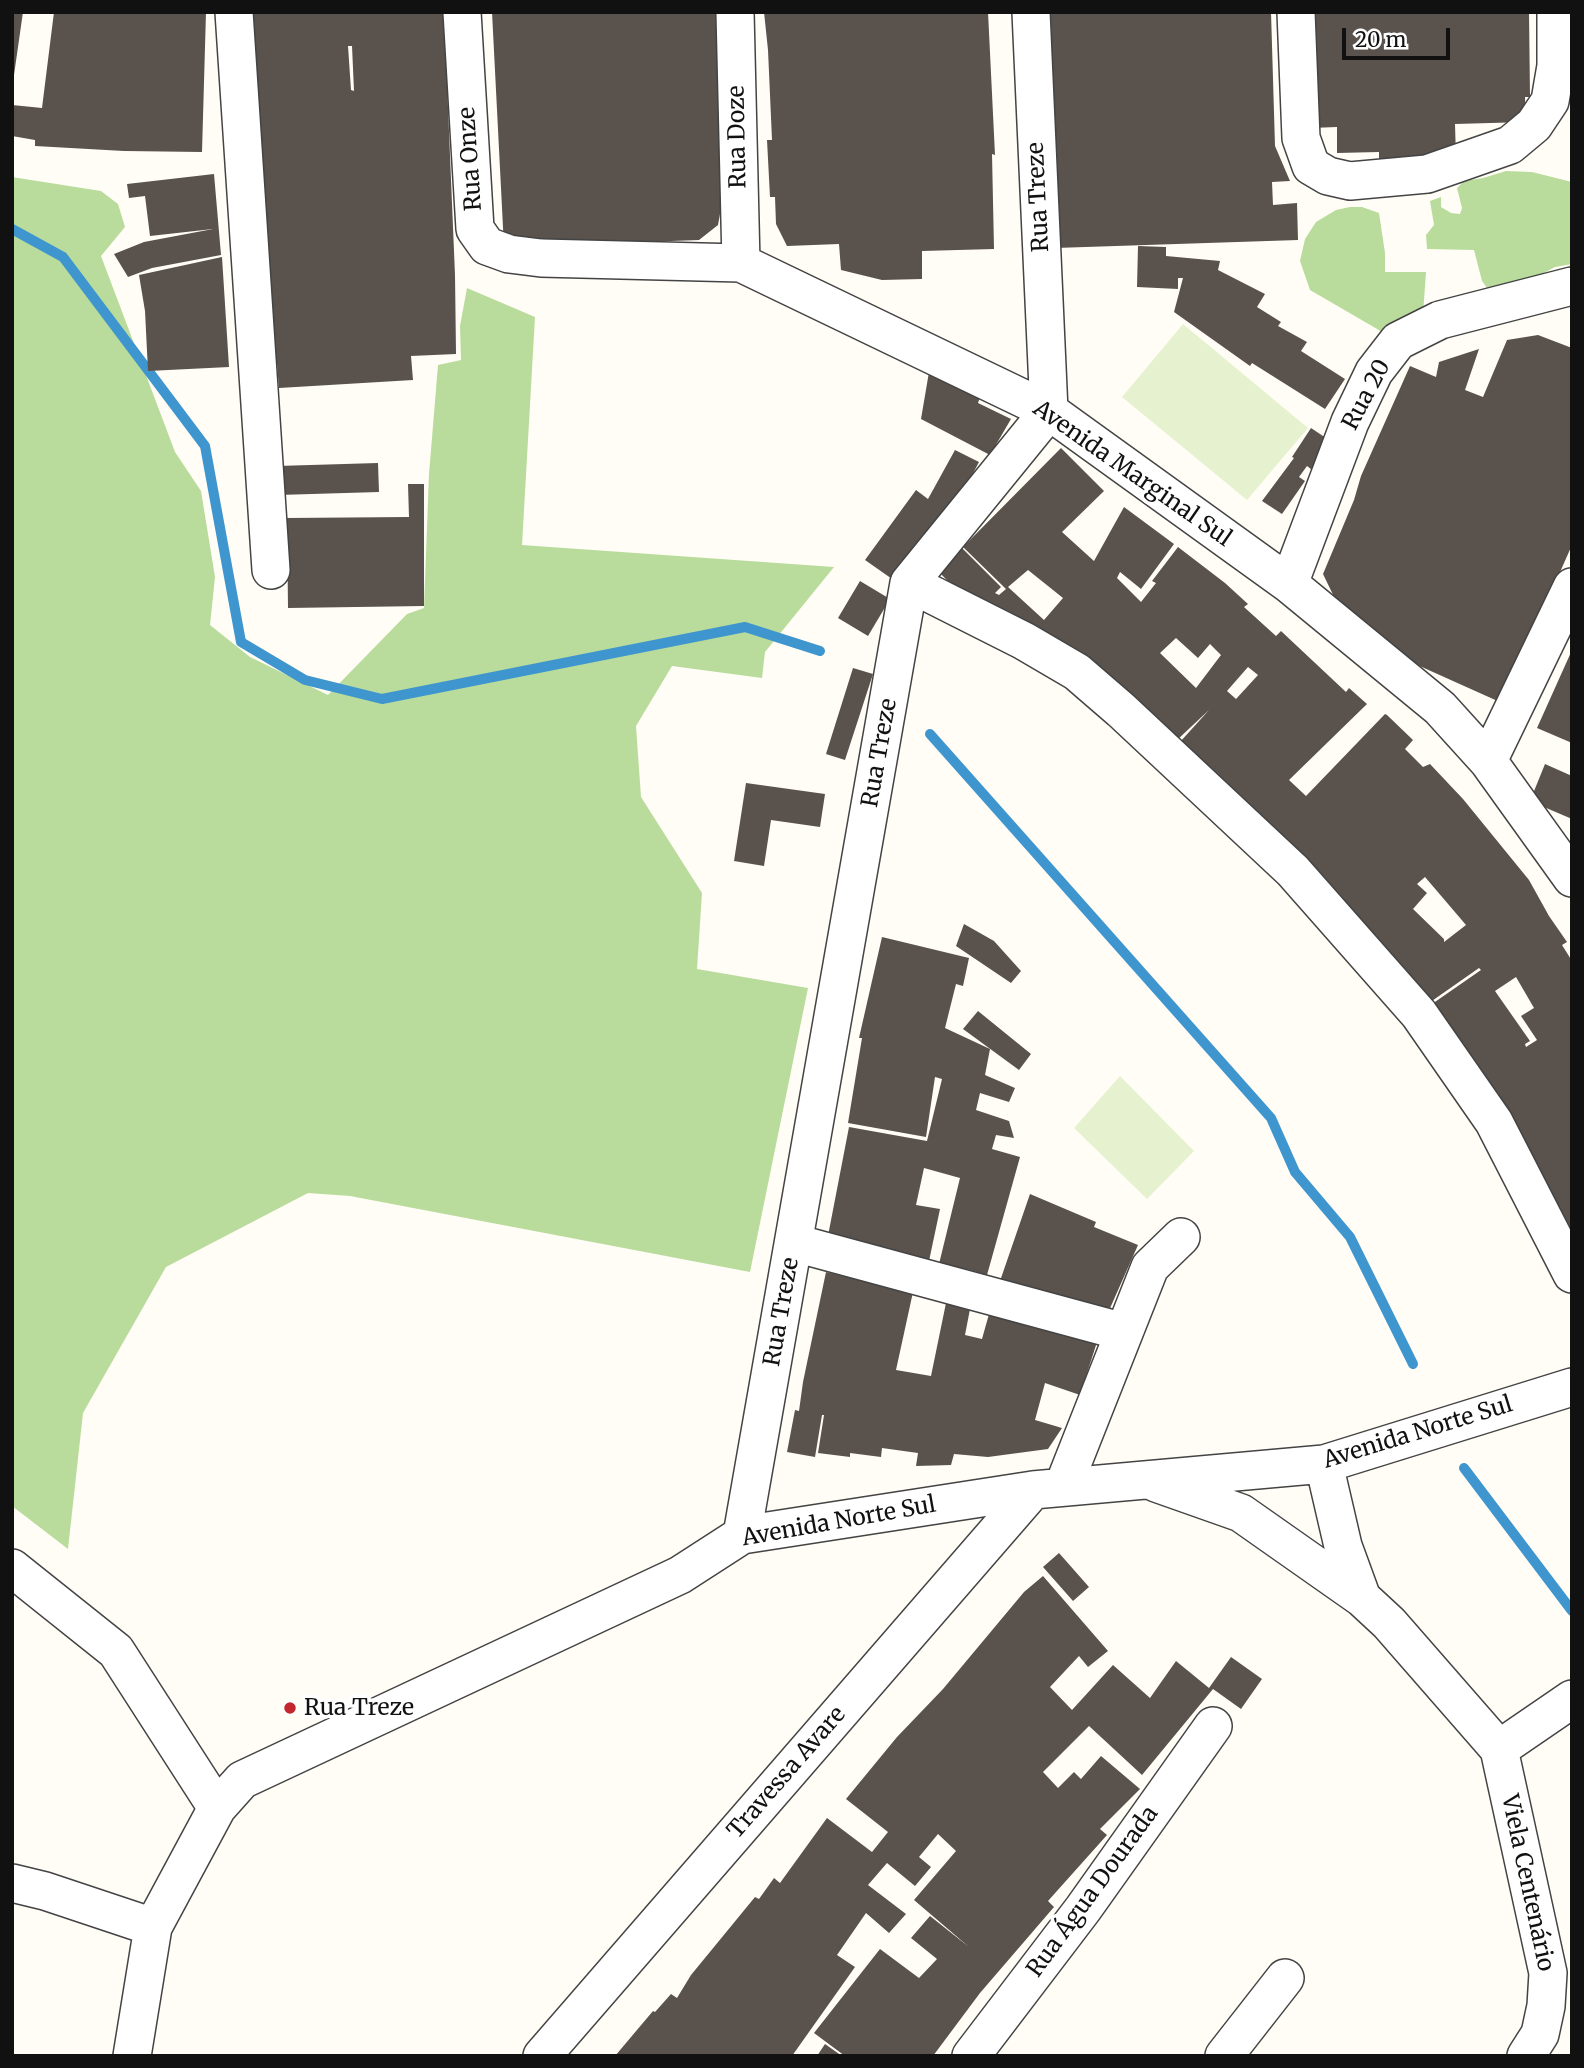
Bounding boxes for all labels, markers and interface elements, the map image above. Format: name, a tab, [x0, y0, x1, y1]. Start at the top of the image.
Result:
scale bar	[1346, 14, 1454, 58]
text: 20 m	[1355, 26, 1406, 53]
street label: Rua Doze	[723, 85, 753, 189]
street label: Rua Onze	[454, 106, 488, 212]
street label: Rua Treze	[1022, 141, 1056, 253]
street label: Rua 20	[1337, 355, 1397, 435]
street label: Avenida Marginal Sul	[1027, 395, 1237, 553]
street label: Rua Treze	[857, 696, 903, 810]
street label: Rua Treze	[759, 1255, 805, 1369]
street label: Avenida Norte Sul	[1320, 1391, 1516, 1475]
street label: Avenida Norte Sul	[740, 1491, 938, 1553]
place label: Rua Treze	[304, 1694, 414, 1722]
marker: Rua Treze	[282, 1700, 298, 1716]
street label: Travessa Avare	[722, 1701, 852, 1845]
street label: Viela Centenário	[1495, 1792, 1559, 1974]
street label: Rua Água Dourada	[1022, 1801, 1164, 1983]

